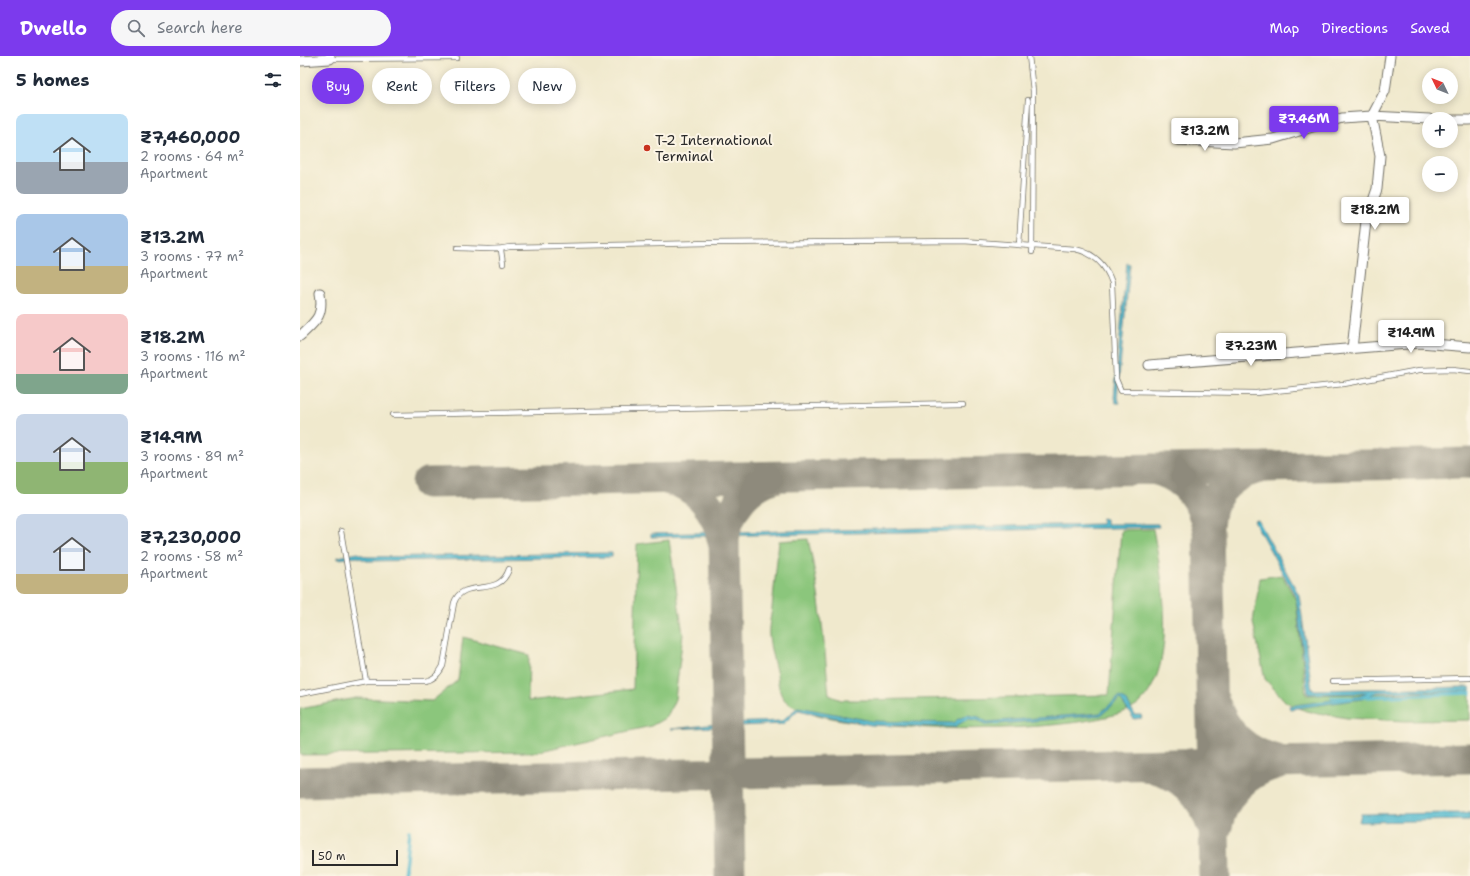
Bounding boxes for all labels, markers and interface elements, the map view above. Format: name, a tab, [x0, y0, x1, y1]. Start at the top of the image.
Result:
search box	[111, 10, 391, 46]
text: Dwello	[20, 16, 87, 41]
icon: search	[125, 17, 147, 39]
text: Search here	[157, 18, 243, 38]
text: Map	[1270, 19, 1300, 37]
text: Directions	[1322, 19, 1388, 37]
text: Saved	[1410, 19, 1450, 37]
chip: Buy	[312, 68, 364, 104]
chip: Rent	[372, 68, 432, 104]
chip: Filters	[440, 68, 510, 104]
chip: New	[518, 68, 576, 104]
north arrow	[1422, 68, 1458, 104]
map controls	[1422, 68, 1458, 192]
text: 5 homes	[16, 69, 89, 91]
icon: filters	[262, 69, 284, 91]
pin: ₹7.46M	[1271, 106, 1337, 140]
text: ₹7.46M	[1278, 110, 1330, 127]
button: +	[1422, 112, 1458, 148]
pin: ₹13.2M	[1172, 118, 1238, 152]
text: ₹13.2M	[1180, 122, 1230, 139]
text: ₹7,460,000	[140, 126, 240, 148]
icon: home	[48, 130, 96, 178]
place label: T-2 International Terminal	[655, 131, 773, 165]
marker: T-2 International Terminal	[642, 143, 652, 153]
text: 2 rooms · 64 m²	[140, 148, 244, 165]
button: −	[1422, 156, 1458, 192]
text: Apartment	[140, 165, 208, 182]
pin: ₹18.2M	[1342, 197, 1408, 231]
text: ₹18.2M	[1350, 201, 1400, 218]
text: ₹13.2M	[140, 226, 205, 248]
icon: home	[48, 230, 96, 278]
text: 3 rooms · 77 m²	[140, 248, 244, 265]
text: Apartment	[140, 265, 208, 282]
pin: ₹14.9M	[1378, 320, 1444, 354]
text: ₹14.9M	[1387, 324, 1435, 341]
text: ₹18.2M	[140, 326, 205, 348]
icon: home	[48, 330, 96, 378]
pin: ₹7.23M	[1218, 333, 1284, 367]
text: ₹7.23M	[1225, 337, 1277, 354]
text: 3 rooms · 116 m²	[140, 348, 246, 365]
text: Apartment	[140, 365, 208, 382]
text: ₹14.9M	[140, 426, 202, 448]
icon: home	[48, 430, 96, 478]
text: 3 rooms · 89 m²	[140, 448, 244, 465]
text: Apartment	[140, 465, 208, 482]
text: ₹7,230,000	[140, 526, 241, 548]
icon: home	[48, 530, 96, 578]
text: 2 rooms · 58 m²	[140, 548, 243, 565]
text: Apartment	[140, 565, 208, 582]
scale bar	[312, 848, 398, 867]
text: 50 m	[318, 849, 346, 864]

